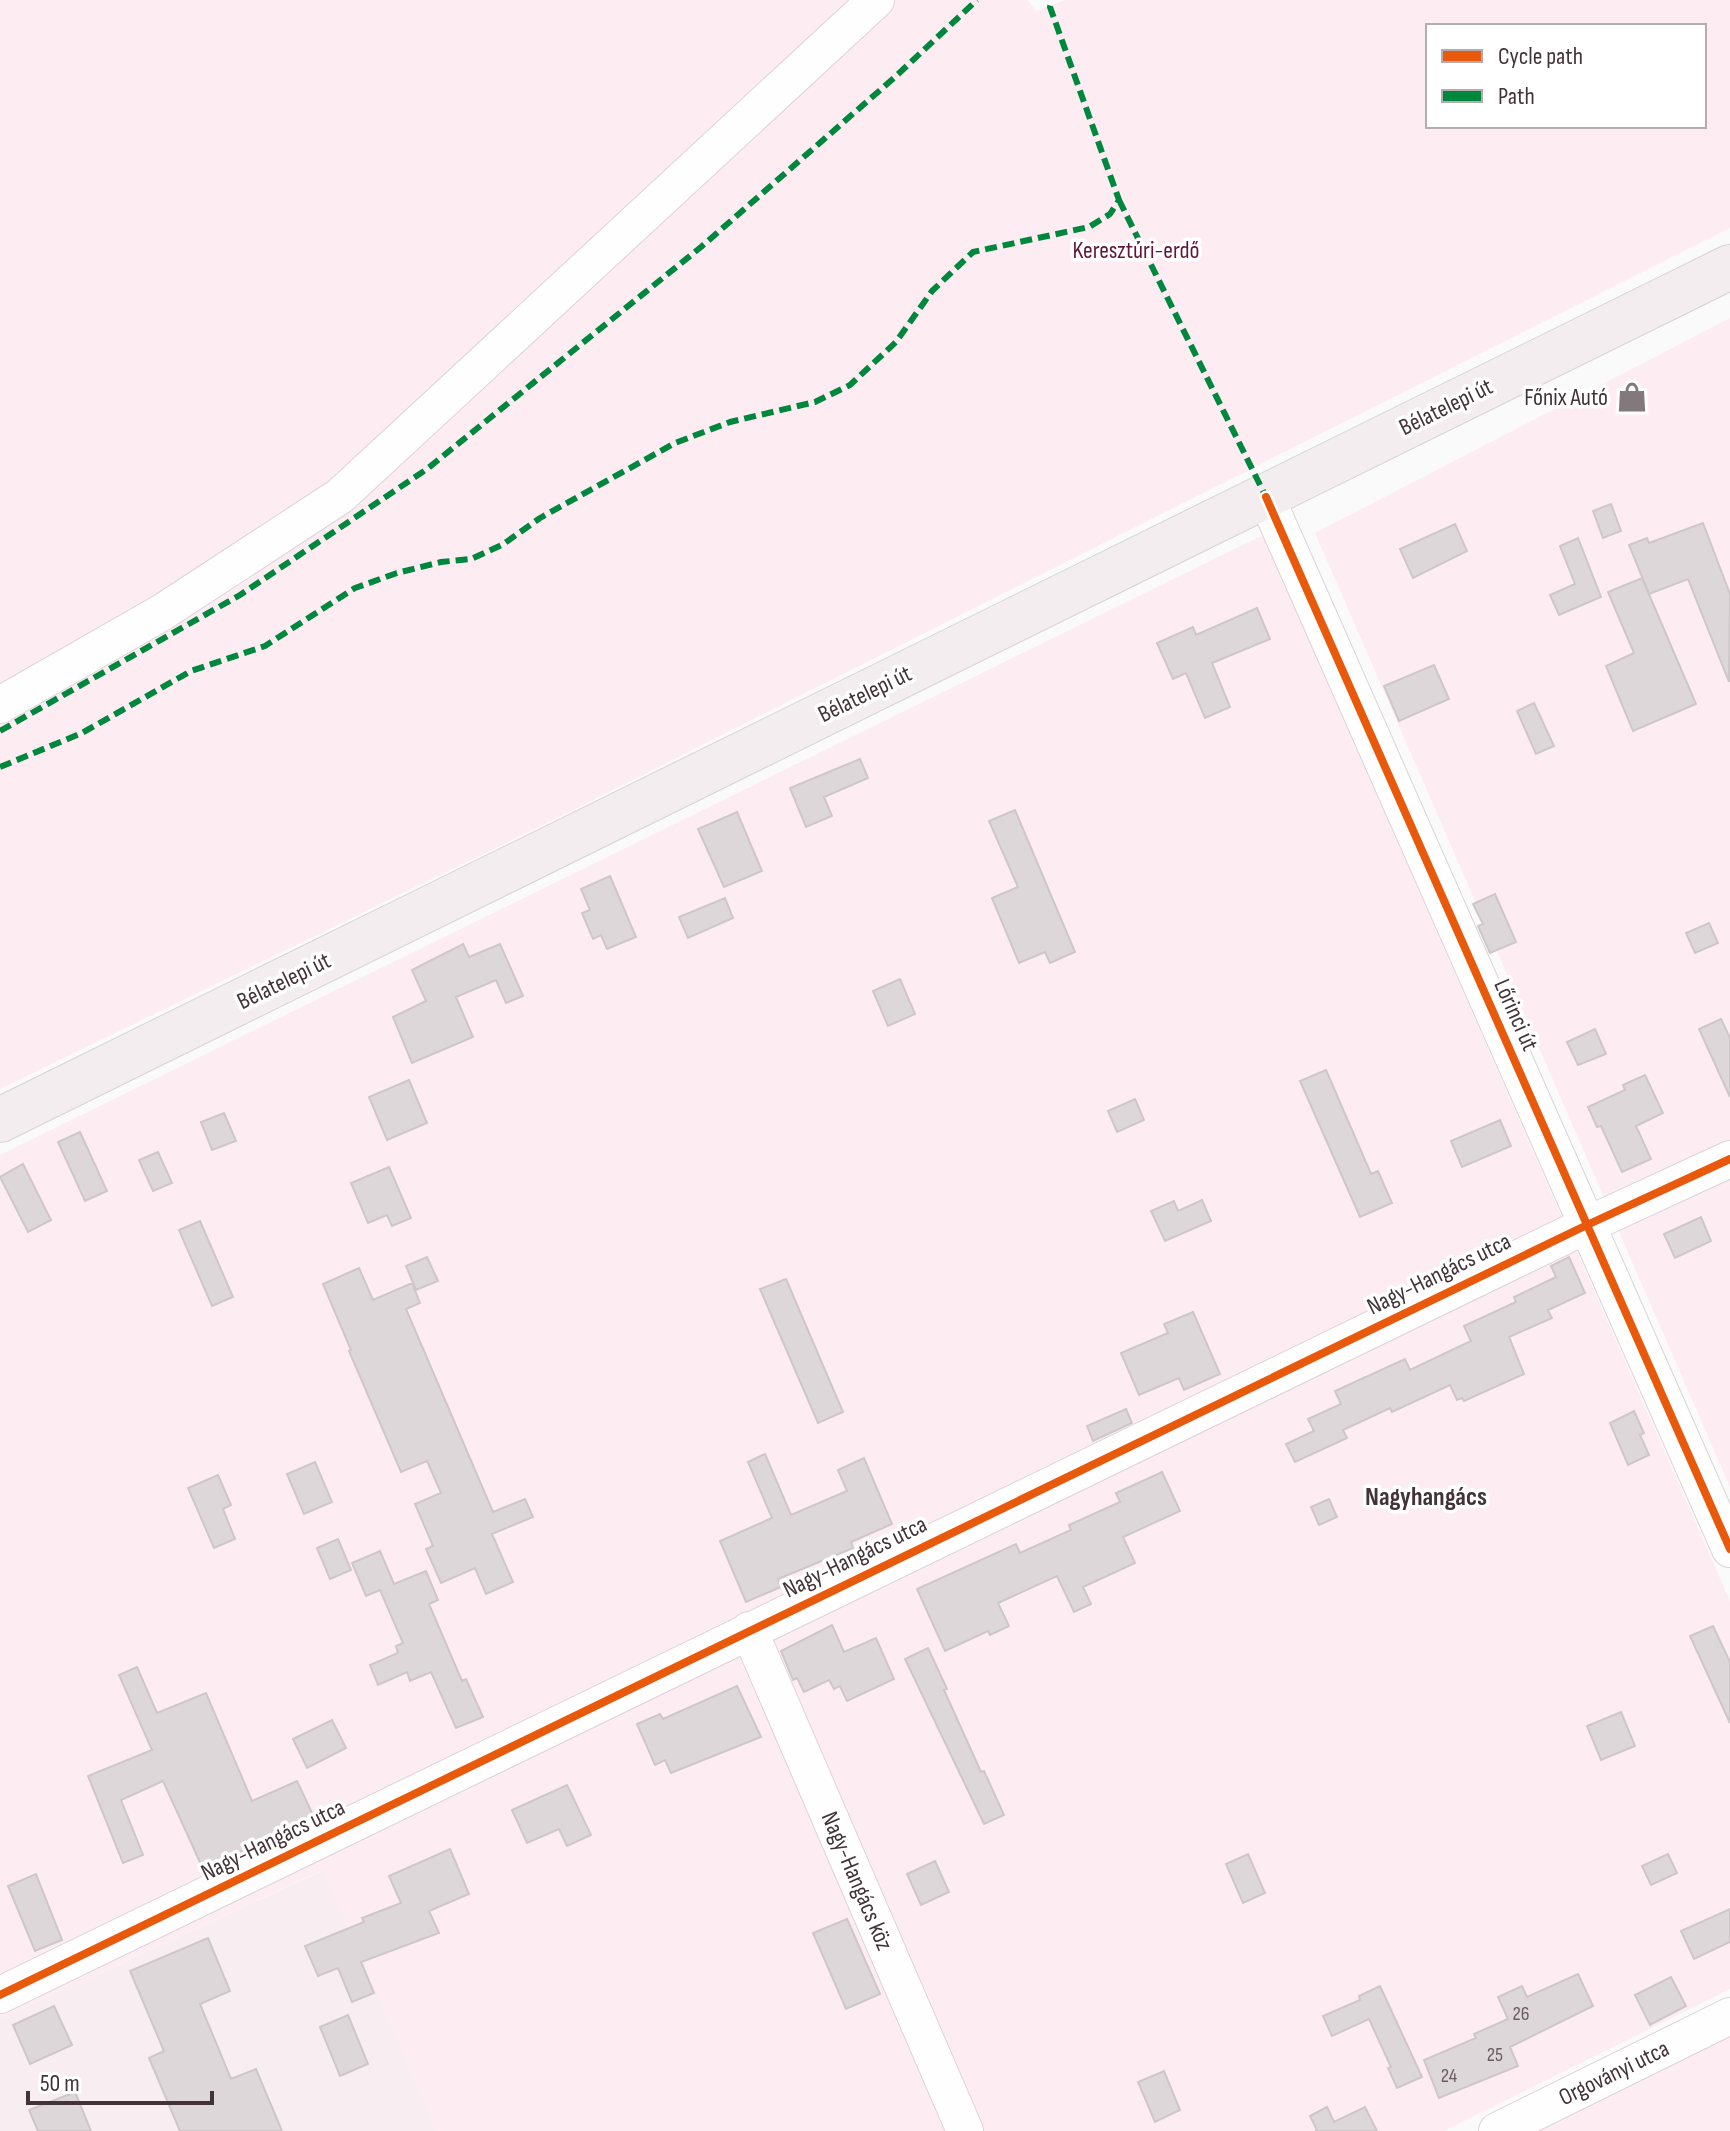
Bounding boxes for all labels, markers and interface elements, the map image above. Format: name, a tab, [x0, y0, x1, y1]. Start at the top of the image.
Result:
legend	[1426, 24, 1706, 128]
text: Cycle path	[1498, 42, 1583, 71]
text: Path	[1498, 82, 1535, 111]
park label: Keresztúri-erdő	[1073, 236, 1199, 265]
street label: Bélatelepi út	[1394, 372, 1498, 442]
shop icon: Főnix Autó	[1615, 380, 1649, 414]
place label: Főnix Autó	[1524, 383, 1608, 412]
street label: Bélatelepi út	[813, 659, 917, 729]
street label: Bélatelepi út	[232, 946, 336, 1016]
street label: Lőrinci út	[1487, 975, 1545, 1055]
street label: Nagy-Hangács utca	[1362, 1227, 1516, 1321]
district label: Nagyhangács	[1365, 1482, 1487, 1513]
street label: Nagy-Hangács utca	[778, 1510, 932, 1604]
street label: Nagy-Hangács utca	[196, 1793, 350, 1887]
street label: Nagy-Hangács köz	[815, 1807, 899, 1955]
house number: 26	[1513, 2002, 1530, 2026]
street label: Orgoványi utca	[1554, 2034, 1674, 2112]
house number: 25	[1487, 2043, 1503, 2067]
scale bar	[28, 2055, 212, 2105]
house number: 24	[1441, 2064, 1457, 2088]
text: 50 m	[40, 2069, 80, 2098]

